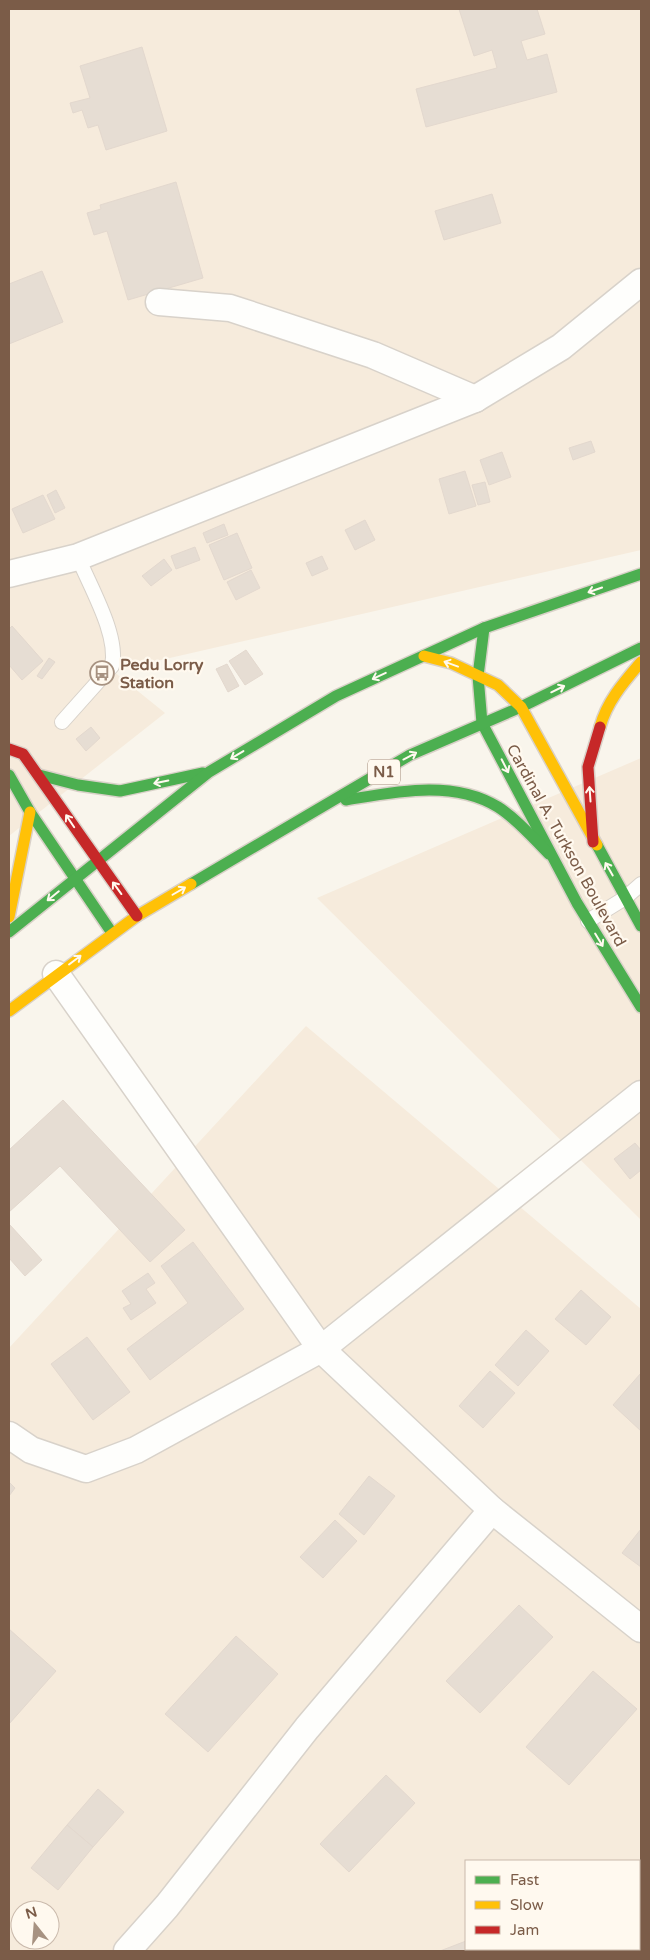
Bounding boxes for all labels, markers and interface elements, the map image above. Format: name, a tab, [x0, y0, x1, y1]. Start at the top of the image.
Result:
one-way arrow	[588, 586, 603, 595]
place label: Pedu Lorry Station	[120, 655, 204, 693]
one-way arrow	[444, 659, 459, 668]
bus stop icon: Pedu Lorry Station	[89, 660, 115, 686]
one-way arrow	[372, 672, 387, 682]
one-way arrow	[550, 684, 565, 693]
street label: Cardinal A. Turkson Boulevard	[502, 741, 630, 950]
one-way arrow	[231, 750, 245, 760]
one-way arrow	[402, 751, 417, 760]
one-way arrow	[500, 759, 510, 774]
road number: N1	[368, 760, 400, 784]
one-way arrow	[154, 778, 170, 787]
one-way arrow	[585, 786, 594, 802]
one-way arrow	[65, 814, 75, 828]
one-way arrow	[603, 862, 613, 876]
one-way arrow	[112, 882, 123, 896]
one-way arrow	[172, 886, 186, 896]
one-way arrow	[47, 891, 60, 902]
one-way arrow	[594, 932, 604, 946]
one-way arrow	[68, 955, 82, 965]
legend	[465, 1860, 640, 1950]
text: Fast	[510, 1871, 540, 1889]
text: Slow	[510, 1896, 544, 1914]
north arrow	[10, 1900, 60, 1950]
text: N	[23, 1903, 39, 1923]
text: Jam	[510, 1921, 539, 1939]

